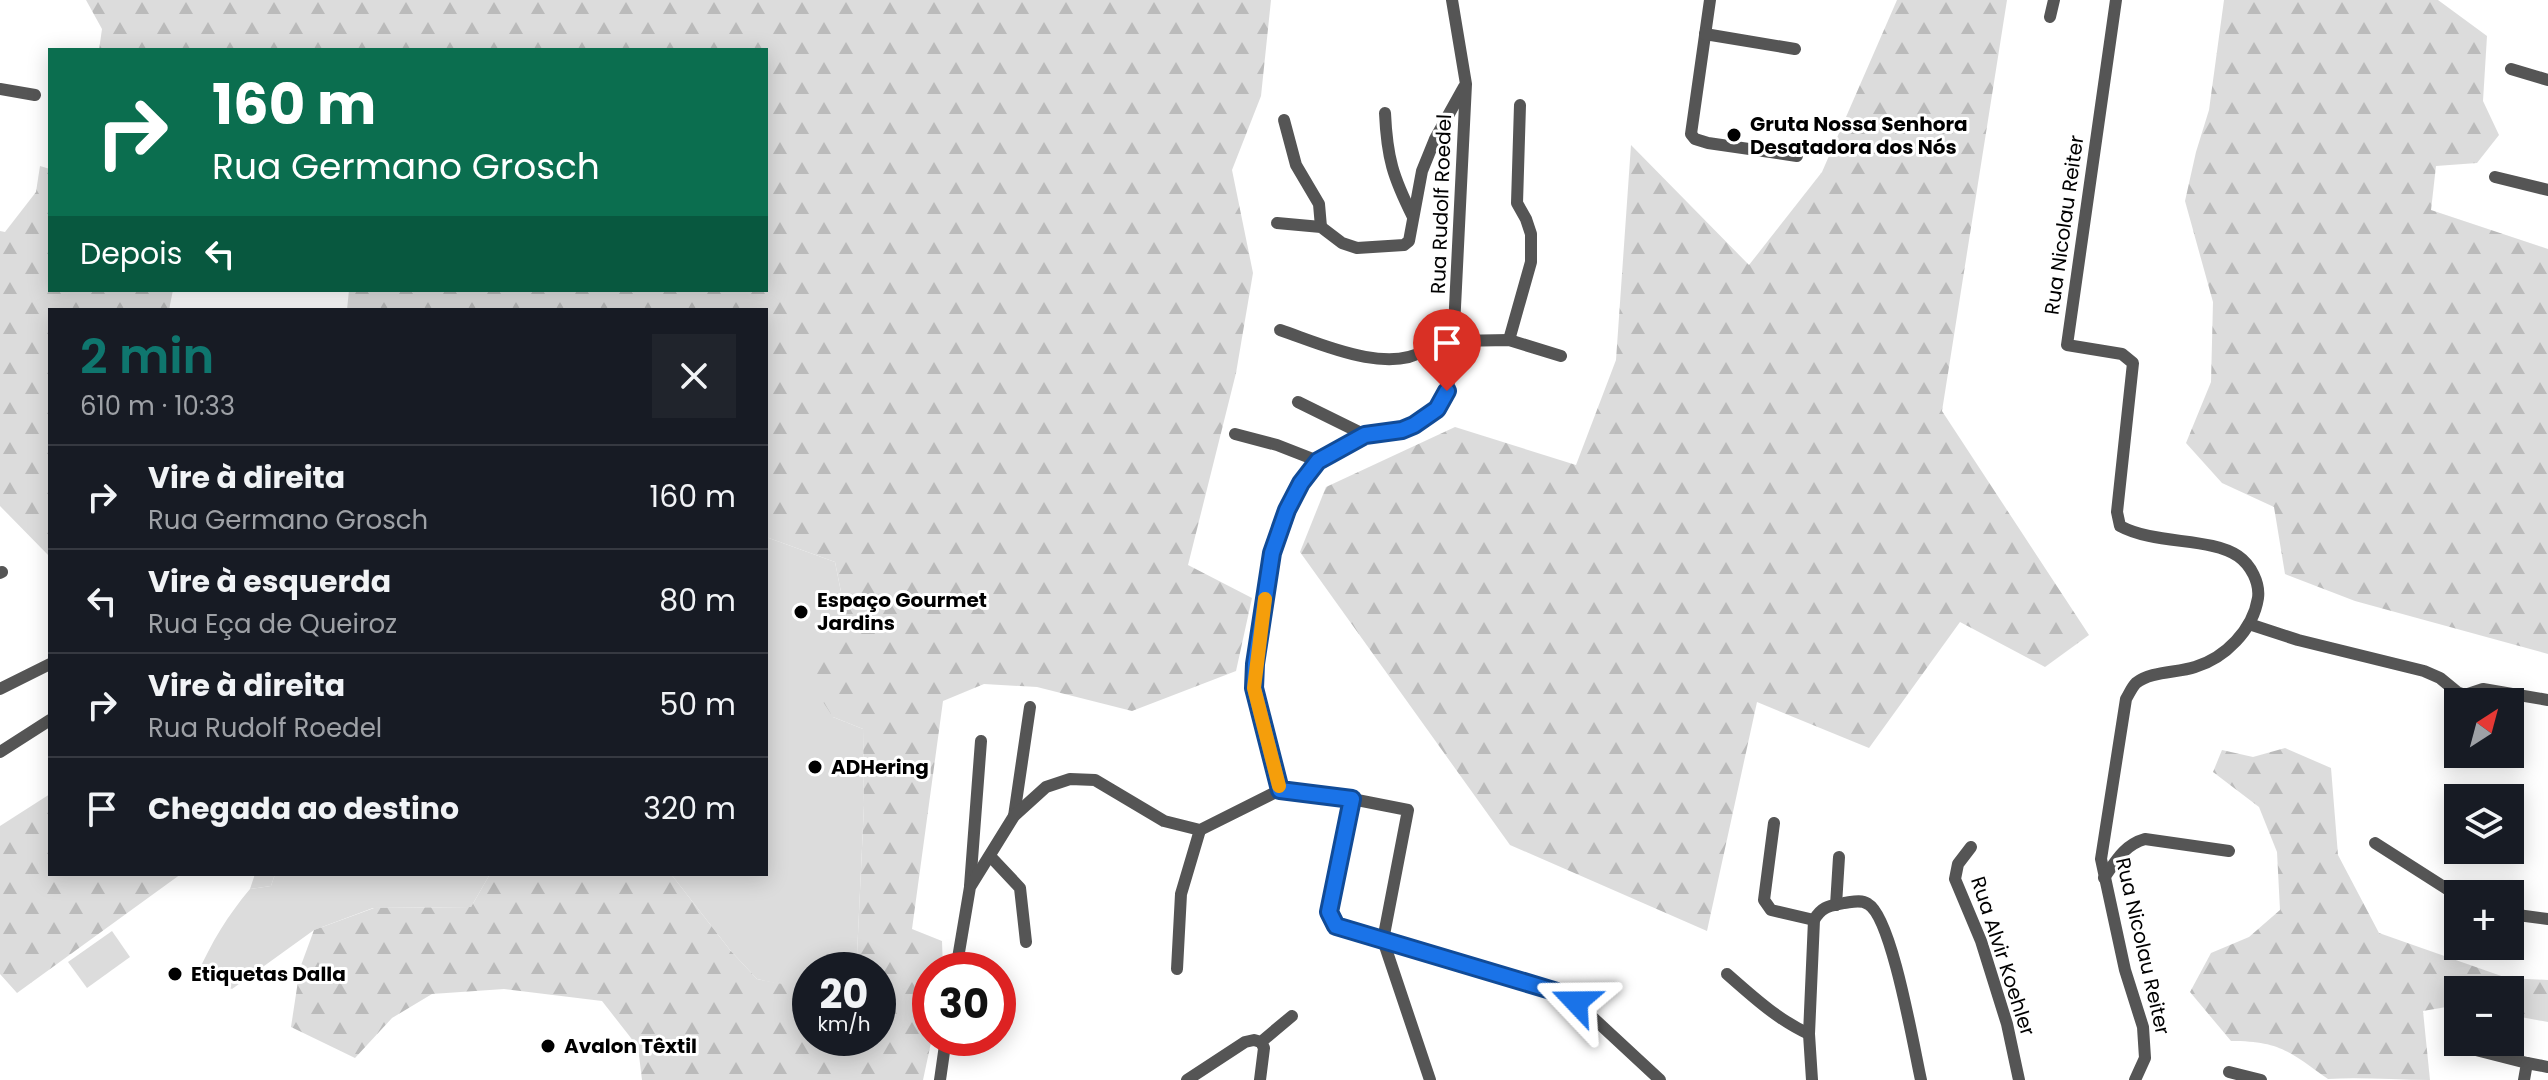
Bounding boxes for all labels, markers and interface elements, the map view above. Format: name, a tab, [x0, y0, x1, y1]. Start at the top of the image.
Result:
text: 160 m	[212, 65, 376, 144]
icon: right	[80, 80, 184, 184]
place label: Gruta Nossa Senhora Desatadora dos Nós	[1750, 110, 1968, 161]
street label: Rua Rudolf Roedel	[1424, 113, 1458, 295]
marker: Gruta Nossa Senhora Desatadora dos Nós	[1725, 126, 1743, 144]
street label: Rua Nicolau Reiter	[2038, 133, 2090, 317]
text: Rua Germano Grosch	[212, 141, 600, 192]
text: Depois	[80, 232, 182, 275]
icon: left	[198, 232, 242, 276]
pin	[1413, 309, 1481, 391]
icon: arrive	[1425, 321, 1469, 365]
text: 2 min	[80, 323, 214, 390]
button: close	[652, 334, 736, 418]
text: 610 m · 10:33	[80, 388, 235, 424]
text: Vire à direita	[148, 456, 345, 499]
icon: right	[80, 475, 124, 519]
text: 160 m	[650, 475, 736, 518]
text: Rua Germano Grosch	[148, 502, 428, 538]
text: Vire à esquerda	[148, 560, 391, 603]
icon: left	[80, 579, 124, 623]
text: 80 m	[659, 579, 736, 622]
place label: Espaço Gourmet Jardins	[817, 586, 987, 637]
marker: Espaço Gourmet Jardins	[792, 603, 810, 621]
text: Rua Eça de Queiroz	[148, 606, 397, 642]
text: Vire à direita	[148, 664, 345, 707]
icon: right	[80, 683, 124, 727]
text: 50 m	[659, 683, 736, 726]
north arrow	[2444, 688, 2524, 768]
map controls	[2444, 688, 2524, 1056]
text: Rua Rudolf Roedel	[148, 710, 382, 746]
place label: ADHering	[831, 753, 929, 781]
marker: ADHering	[806, 758, 824, 776]
button: layers	[2444, 784, 2524, 864]
icon: arrive	[80, 787, 124, 831]
text: Chegada ao destino	[148, 787, 459, 830]
text: 320 m	[643, 787, 736, 830]
street label: Rua Nicolau Reiter	[2109, 855, 2177, 1037]
street label: Rua Alvir Koehler	[1964, 873, 2042, 1039]
button: +	[2444, 880, 2524, 960]
speed limit sign: 30	[912, 952, 1016, 1056]
place label: Etiquetas Dalla	[191, 960, 346, 988]
position arrow	[1534, 960, 1618, 1044]
marker: Etiquetas Dalla	[166, 965, 184, 983]
text: 20	[820, 966, 868, 1022]
button: −	[2444, 976, 2524, 1056]
text: km/h	[817, 1010, 871, 1038]
place label: Avalon Têxtil	[564, 1032, 697, 1060]
marker: Avalon Têxtil	[539, 1037, 557, 1055]

